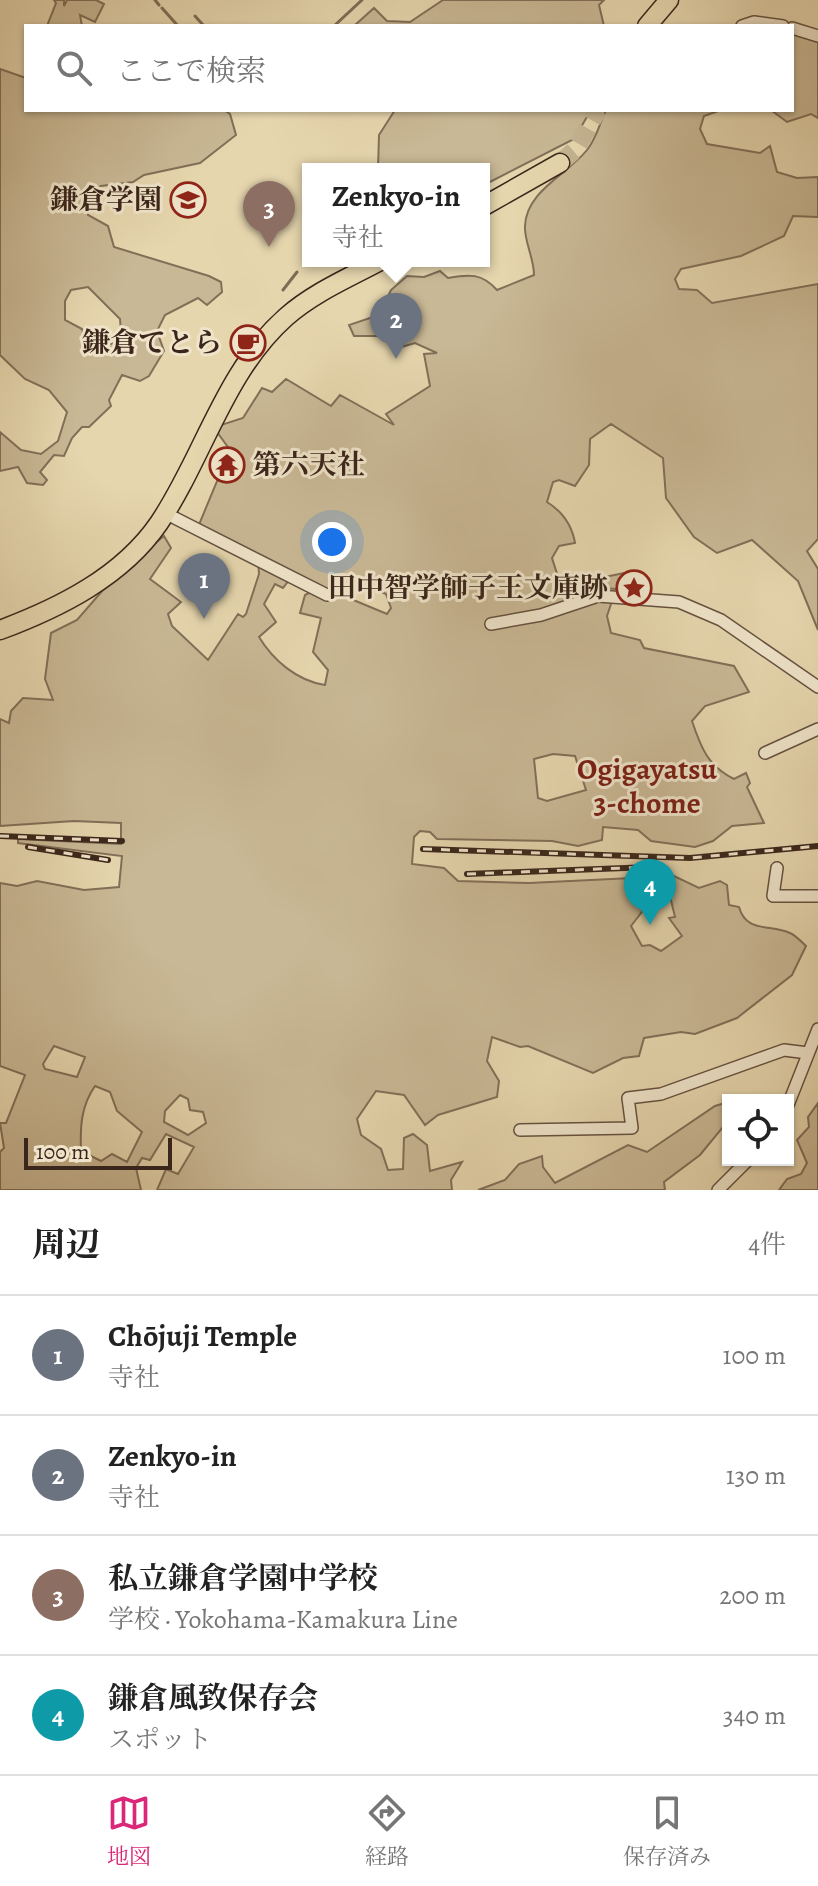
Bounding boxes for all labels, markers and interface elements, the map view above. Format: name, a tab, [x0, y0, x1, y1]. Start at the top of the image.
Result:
search box	[24, 24, 794, 112]
icon: search	[52, 46, 96, 90]
text: ここで検索	[116, 51, 266, 91]
popup	[302, 163, 490, 267]
text: Zenkyo-in	[332, 176, 460, 216]
place label: 鎌倉学園	[50, 181, 162, 219]
school or university icon: 鎌倉学園	[169, 181, 207, 219]
pin: 3	[243, 181, 295, 247]
text: 寺社	[332, 220, 384, 255]
pin: 2	[370, 293, 422, 359]
place label: 鎌倉てとら	[82, 324, 222, 362]
cafe icon: 鎌倉てとら	[229, 324, 267, 362]
temple icon: 第六天社	[208, 446, 246, 484]
place label: 第六天社	[253, 446, 365, 484]
your location	[312, 522, 352, 562]
pin: 1	[178, 553, 230, 619]
place label: 田中智学師子王文庫跡	[328, 569, 608, 607]
place icon: 田中智学師子王文庫跡	[615, 569, 653, 607]
district label: Ogigayatsu 3-chome	[577, 749, 718, 823]
pin: 4	[624, 859, 676, 925]
map controls	[722, 1094, 794, 1166]
button: locate	[722, 1094, 794, 1166]
scale bar	[24, 1134, 172, 1170]
text: 100 m	[36, 1137, 90, 1167]
text: 周辺	[32, 1221, 100, 1268]
text: 4件	[748, 1227, 786, 1262]
text: Chōjuji Temple	[108, 1316, 297, 1356]
text: 1	[53, 1338, 63, 1373]
text: 100 m	[723, 1338, 786, 1373]
text: 寺社	[108, 1360, 160, 1395]
text: Zenkyo-in	[108, 1436, 237, 1476]
text: 2	[52, 1458, 64, 1493]
text: 130 m	[726, 1458, 786, 1493]
text: 寺社	[108, 1480, 160, 1515]
text: 私立鎌倉学園中学校	[108, 1558, 378, 1598]
text: 3	[52, 1578, 64, 1613]
text: 200 m	[719, 1578, 786, 1613]
text: 学校 · Yokohama-Kamakura Line	[108, 1602, 458, 1637]
text: 鎌倉風致保存会	[108, 1678, 318, 1718]
text: 4	[52, 1698, 64, 1733]
text: 340 m	[723, 1698, 786, 1733]
text: スポット	[108, 1722, 212, 1757]
tab: 地図	[107, 1791, 151, 1872]
tab: 経路	[365, 1791, 409, 1872]
tab: 保存済み	[623, 1791, 711, 1872]

